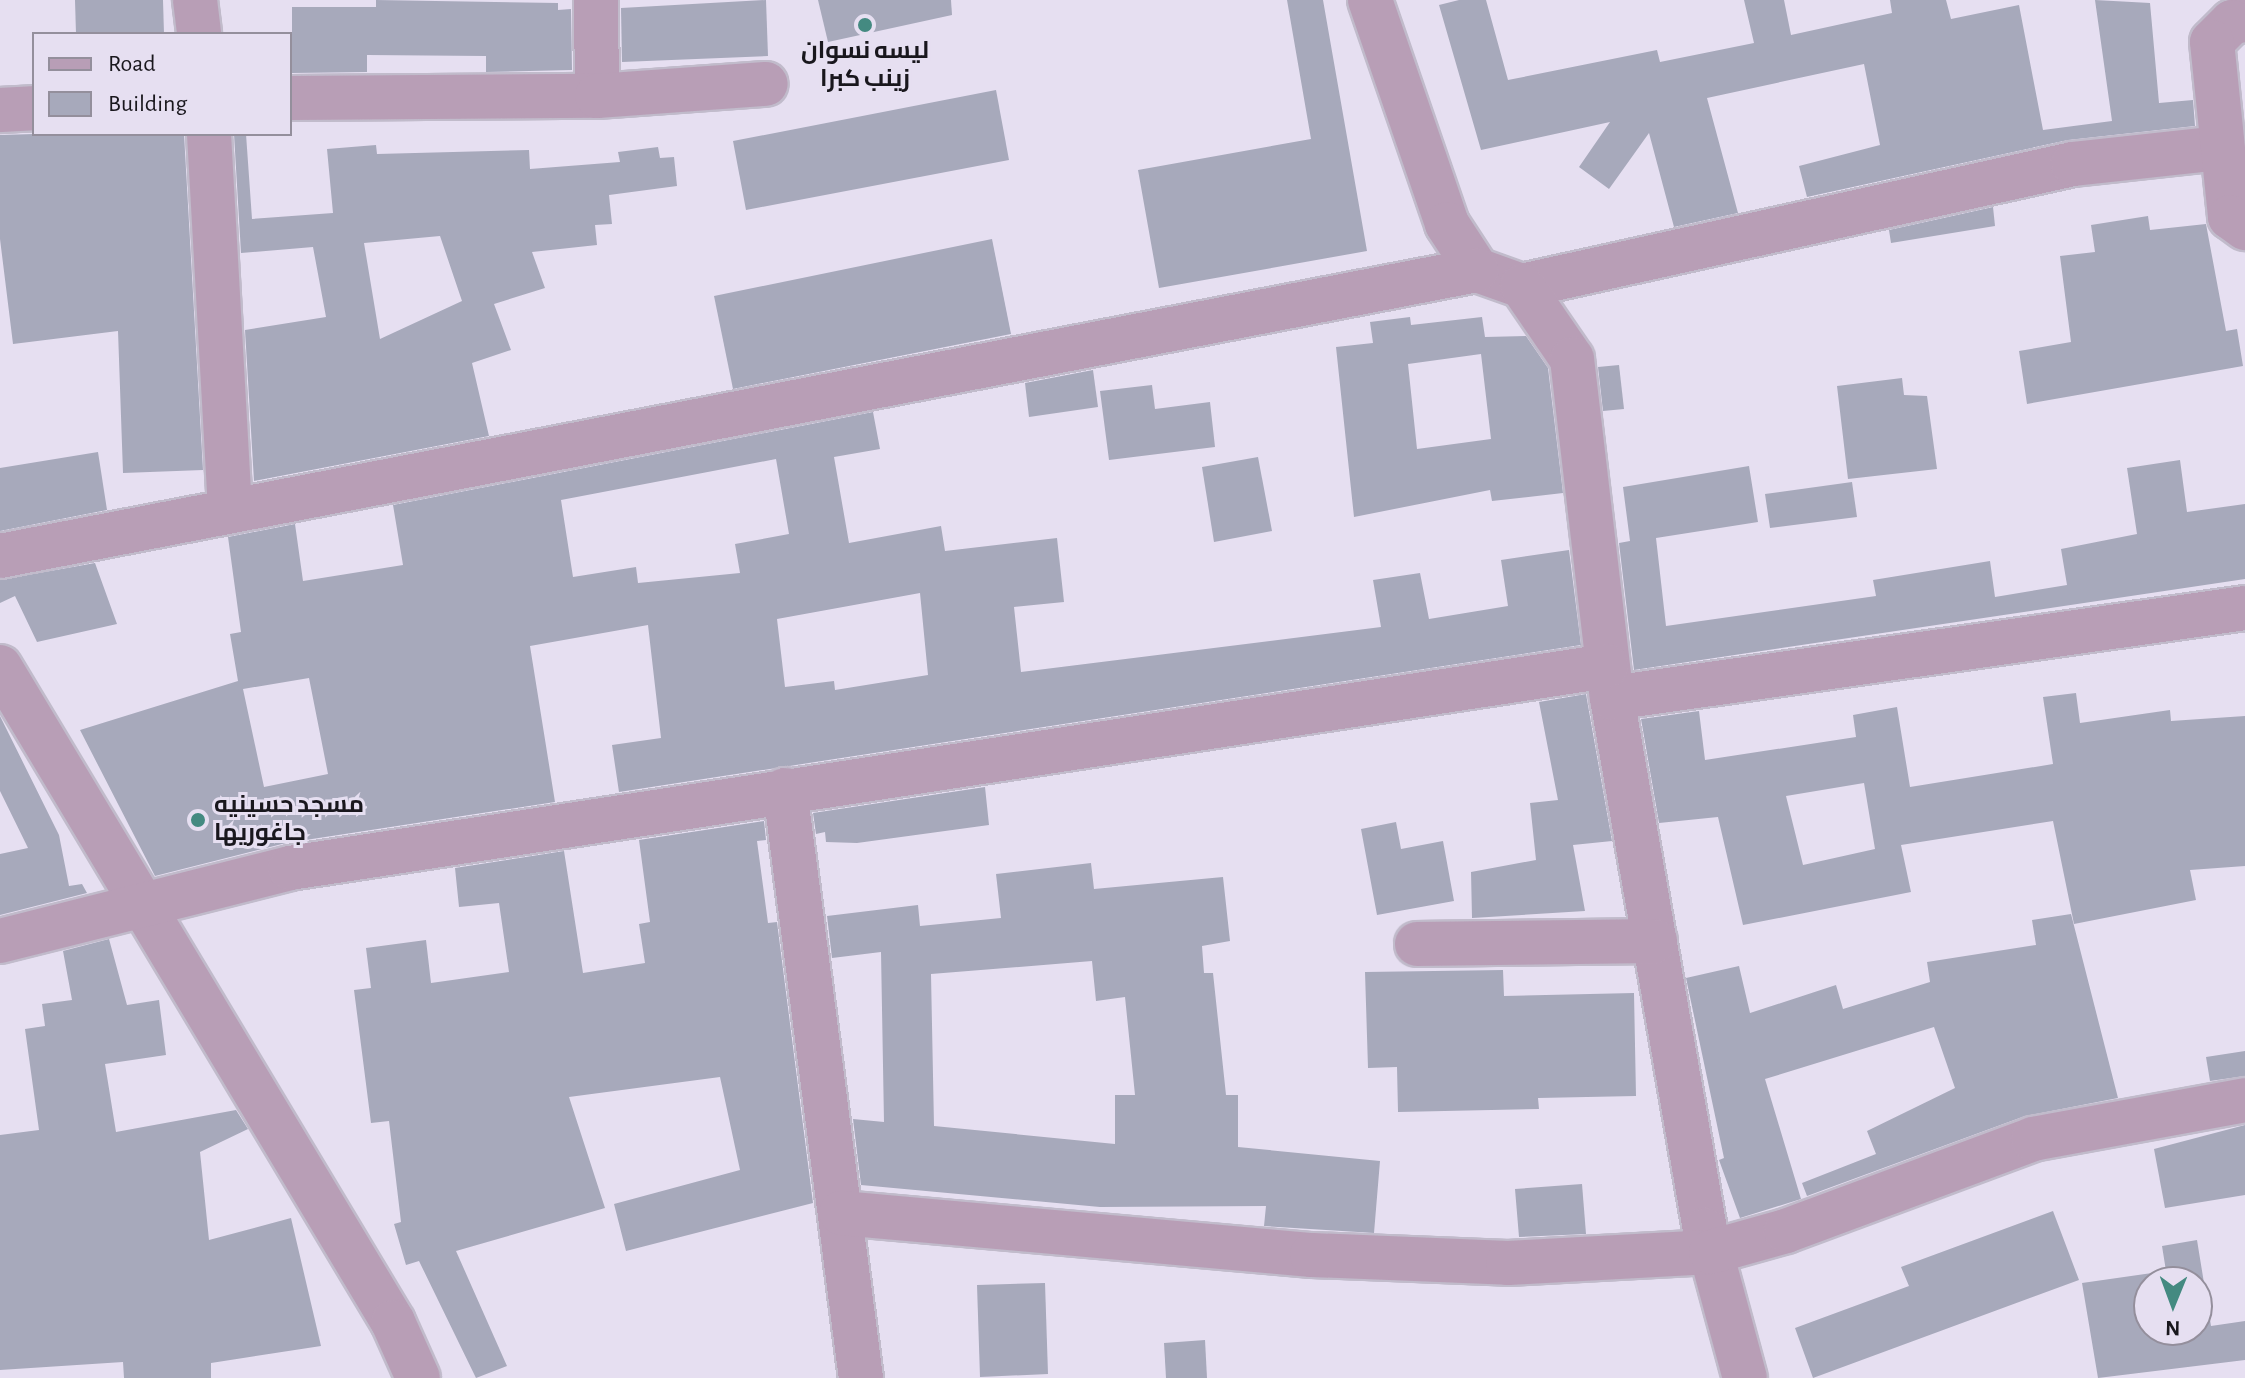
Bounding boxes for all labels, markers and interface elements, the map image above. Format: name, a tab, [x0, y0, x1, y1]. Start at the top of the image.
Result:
marker: لیسه نسوان زینب کبرا	[856, 16, 874, 34]
legend	[32, 32, 292, 136]
place label: لیسه نسوان زینب کبرا	[801, 38, 929, 94]
text: Road	[108, 52, 156, 76]
text: Building	[108, 92, 187, 116]
place label: مسجد حسینیه جاغوریها	[214, 792, 364, 848]
marker: مسجد حسینیه جاغوریها	[189, 811, 207, 829]
north arrow	[2133, 1266, 2213, 1346]
text: N	[2165, 1317, 2180, 1339]

